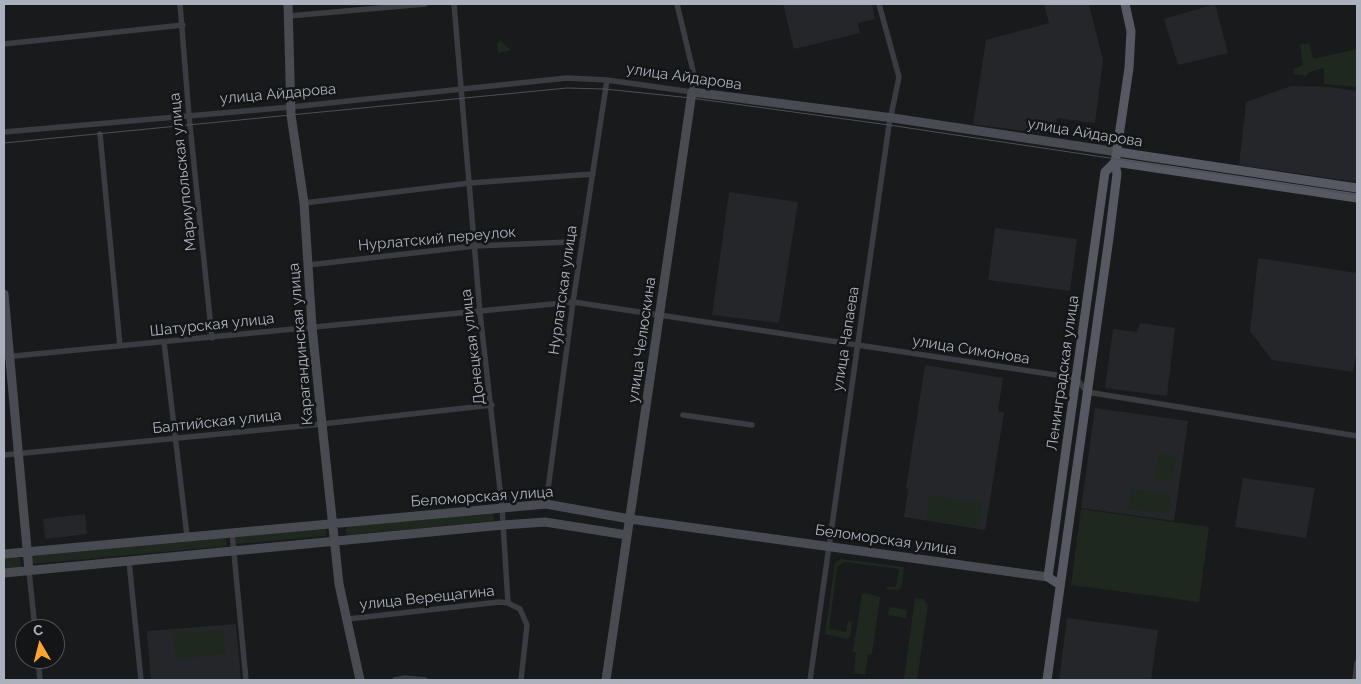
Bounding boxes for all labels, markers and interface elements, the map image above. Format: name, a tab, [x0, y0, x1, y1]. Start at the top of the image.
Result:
street label: улица Айдарова	[625, 60, 743, 94]
street label: улица Айдарова	[219, 80, 337, 108]
street label: Мариупольская улица	[166, 92, 200, 252]
street label: улица Айдарова	[1026, 115, 1144, 151]
street label: Нурлатский переулок	[357, 223, 517, 255]
street label: Нурлатская улица	[545, 224, 581, 356]
street label: Карагандинская улица	[285, 262, 317, 426]
street label: улица Челюскина	[624, 276, 660, 404]
street label: улица Чапаева	[829, 285, 863, 393]
street label: Донецкая улица	[457, 288, 489, 406]
street label: Ленинградская улица	[1043, 294, 1083, 452]
street label: Шатурская улица	[149, 310, 275, 340]
street label: улица Симонова	[911, 332, 1031, 368]
street label: Балтийская улица	[152, 406, 282, 438]
street label: Беломорская улица	[410, 483, 554, 511]
street label: Беломорская улица	[814, 521, 958, 559]
street label: улица Верещагина	[359, 582, 495, 614]
north arrow	[15, 619, 65, 669]
text: С	[32, 622, 44, 639]

